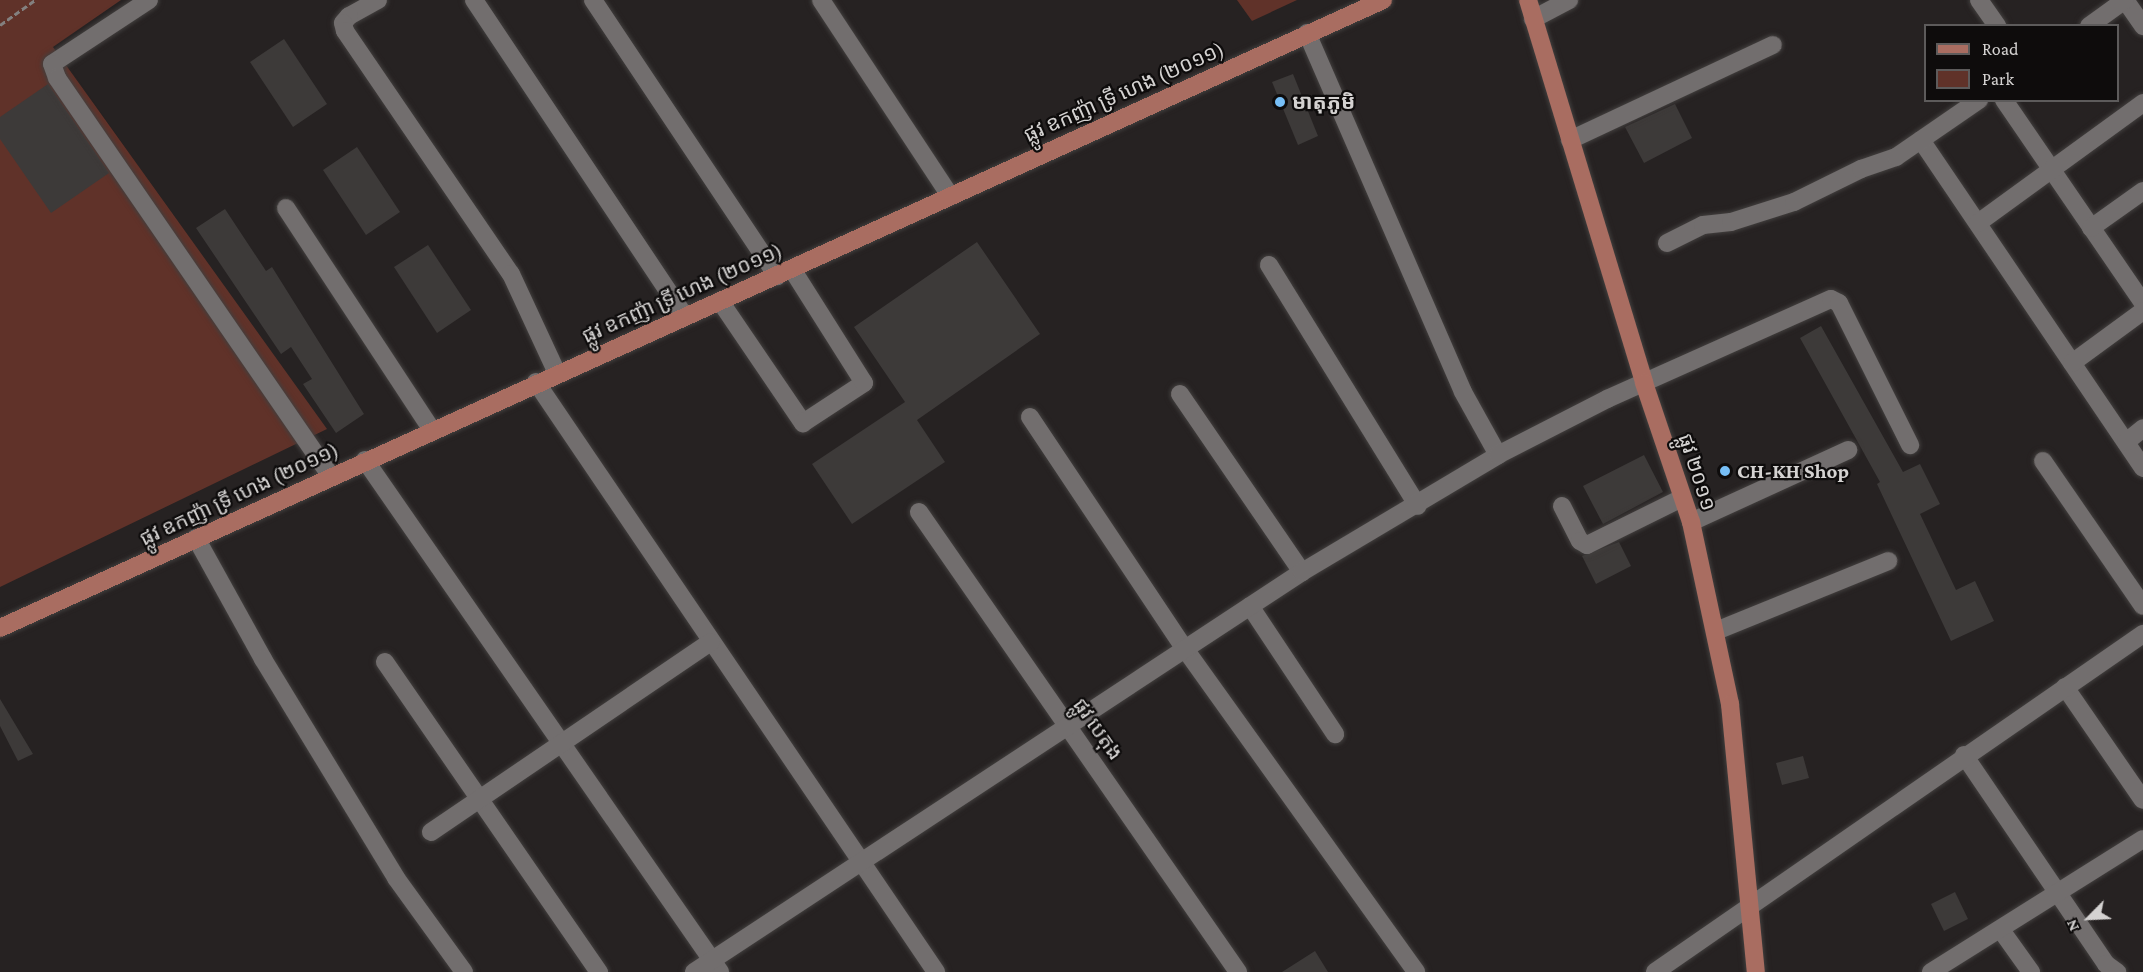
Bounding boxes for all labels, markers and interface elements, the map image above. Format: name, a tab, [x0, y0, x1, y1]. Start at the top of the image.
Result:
legend	[1924, 24, 2119, 102]
street label: ផ្លូវ ឧកញ៉ា ទ្រី ហេង (២០១១)	[1020, 36, 1228, 148]
text: Road	[1982, 39, 2019, 59]
text: Park	[1982, 69, 2014, 89]
place label: មាតុភូមិ	[1292, 89, 1355, 115]
marker: មាតុភូមិ	[1273, 95, 1287, 109]
street label: ផ្លូវ ឧកញ៉ា ទ្រី ហេង (២០១១)	[578, 237, 786, 349]
street label: ផ្លូវ ២០១១	[1673, 430, 1721, 514]
street label: ផ្លូវ ឧកញ៉ា ទ្រី ហេង (២០១១)	[135, 437, 343, 551]
place label: CH-KH Shop	[1737, 458, 1849, 484]
marker: CH-KH Shop	[1718, 464, 1732, 478]
street label: ផ្លូវ បេតុង	[1068, 693, 1128, 765]
north arrow	[2059, 888, 2119, 948]
text: N	[2062, 917, 2082, 934]

